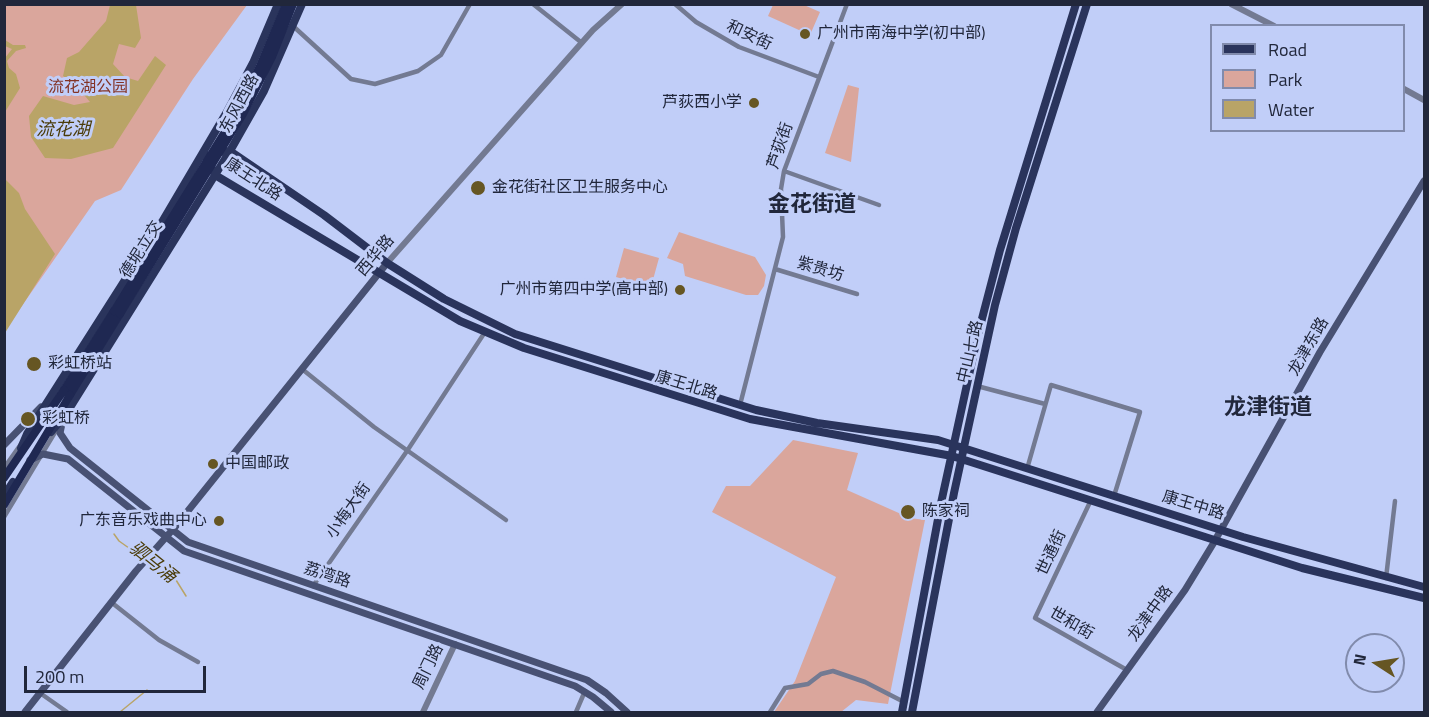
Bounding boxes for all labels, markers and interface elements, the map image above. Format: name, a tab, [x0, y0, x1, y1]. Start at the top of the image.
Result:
street label: 和安街	[723, 17, 775, 55]
place label: 广州市南海中学(初中部)	[817, 24, 985, 44]
legend	[1210, 24, 1405, 132]
marker: 广州市南海中学(初中部)	[798, 27, 812, 41]
text: Road	[1268, 36, 1307, 63]
text: Park	[1268, 66, 1302, 93]
street label: 东风西路	[217, 71, 263, 137]
park label: 流花湖公园	[48, 78, 128, 98]
place label: 芦荻西小学	[662, 93, 742, 113]
marker: 芦荻西小学	[747, 96, 761, 110]
text: Water	[1268, 96, 1314, 123]
water label: 流花湖	[36, 120, 90, 142]
street label: 芦荻街	[764, 120, 798, 172]
street label: 康王北路	[221, 155, 285, 205]
place label: 金花街社区卫生服务中心	[492, 178, 668, 198]
marker: 金花街社区卫生服务中心	[469, 179, 487, 197]
district label: 金花街道	[768, 193, 856, 219]
street label: 德坭立交	[117, 218, 167, 282]
street label: 西华路	[353, 231, 399, 281]
street label: 紫贵坊	[794, 254, 846, 286]
place label: 广州市第四中学(高中部)	[500, 280, 668, 300]
marker: 广州市第四中学(高中部)	[673, 283, 687, 297]
street label: 龙津东路	[1285, 314, 1333, 380]
street label: 中山七路	[954, 319, 988, 385]
place label: 彩虹桥站	[48, 354, 112, 374]
marker: 彩虹桥站	[25, 355, 43, 373]
street label: 康王北路	[653, 367, 719, 405]
district label: 龙津街道	[1224, 396, 1312, 422]
place label: 彩虹桥	[42, 409, 90, 429]
marker: 彩虹桥	[19, 410, 37, 428]
place label: 中国邮政	[225, 454, 289, 474]
marker: 中国邮政	[206, 457, 220, 471]
street label: 小梅大街	[323, 479, 375, 543]
street label: 康王中路	[1160, 487, 1226, 525]
place label: 陈家祠	[922, 502, 970, 522]
marker: 陈家祠	[899, 503, 917, 521]
place label: 广东音乐戏曲中心	[79, 511, 207, 531]
marker: 广东音乐戏曲中心	[212, 514, 226, 528]
street label: 世通街	[1033, 527, 1071, 579]
water label: 驷马涌	[124, 538, 180, 588]
street label: 荔湾路	[301, 559, 353, 593]
street label: 龙津中路	[1124, 582, 1178, 646]
street label: 世和街	[1045, 604, 1097, 644]
north arrow	[1345, 633, 1405, 693]
street label: 周门路	[410, 641, 448, 693]
text: N	[1346, 652, 1372, 668]
scale bar	[27, 654, 208, 692]
text: 200 m	[35, 663, 84, 690]

